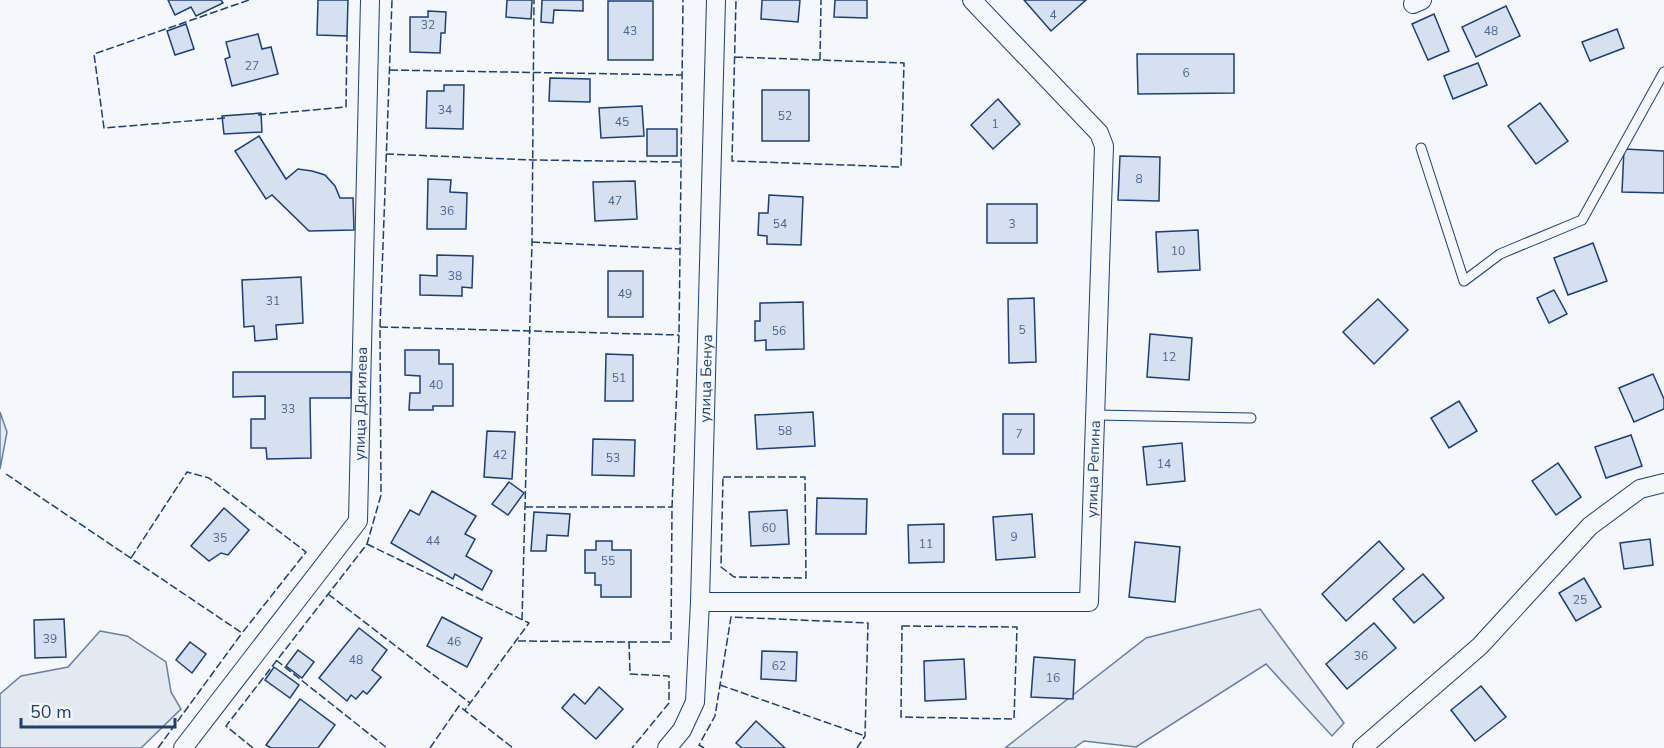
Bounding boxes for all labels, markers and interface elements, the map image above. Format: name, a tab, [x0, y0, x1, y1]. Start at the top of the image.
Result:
house number: 4	[1049, 7, 1057, 23]
house number: 32	[421, 17, 435, 33]
house number: 43	[623, 23, 637, 39]
house number: 48	[1484, 23, 1498, 39]
house number: 27	[245, 58, 259, 74]
house number: 6	[1182, 65, 1190, 81]
house number: 34	[438, 102, 452, 118]
house number: 52	[778, 108, 792, 124]
house number: 45	[615, 114, 629, 130]
house number: 1	[991, 116, 999, 132]
house number: 8	[1135, 171, 1143, 187]
house number: 47	[608, 193, 622, 209]
house number: 36	[440, 203, 454, 219]
house number: 54	[773, 216, 787, 232]
house number: 3	[1008, 216, 1016, 232]
house number: 10	[1171, 243, 1185, 259]
house number: 38	[448, 268, 462, 284]
house number: 49	[618, 286, 632, 302]
house number: 31	[266, 293, 280, 309]
house number: 5	[1018, 322, 1026, 338]
house number: 56	[772, 323, 786, 339]
street label: улица Бенуа	[695, 334, 717, 423]
street label: улица Дягилева	[349, 346, 372, 461]
house number: 12	[1162, 349, 1176, 365]
house number: 51	[612, 370, 626, 386]
house number: 40	[429, 377, 443, 393]
house number: 33	[281, 401, 295, 417]
street label: улица Репина	[1082, 420, 1105, 518]
house number: 58	[778, 423, 792, 439]
house number: 7	[1015, 426, 1023, 442]
house number: 42	[493, 447, 507, 463]
house number: 53	[606, 450, 620, 466]
house number: 14	[1157, 456, 1171, 472]
house number: 60	[762, 520, 776, 536]
house number: 9	[1010, 529, 1018, 545]
house number: 35	[213, 530, 227, 546]
house number: 44	[426, 533, 440, 549]
house number: 11	[919, 536, 933, 552]
house number: 55	[601, 553, 615, 569]
house number: 25	[1573, 592, 1587, 608]
house number: 39	[43, 631, 57, 647]
house number: 46	[447, 634, 461, 650]
house number: 36	[1354, 648, 1368, 664]
house number: 48	[349, 652, 363, 668]
house number: 62	[772, 658, 786, 674]
house number: 16	[1046, 670, 1060, 686]
scale bar	[21, 691, 176, 729]
text: 50 m	[30, 700, 72, 724]

